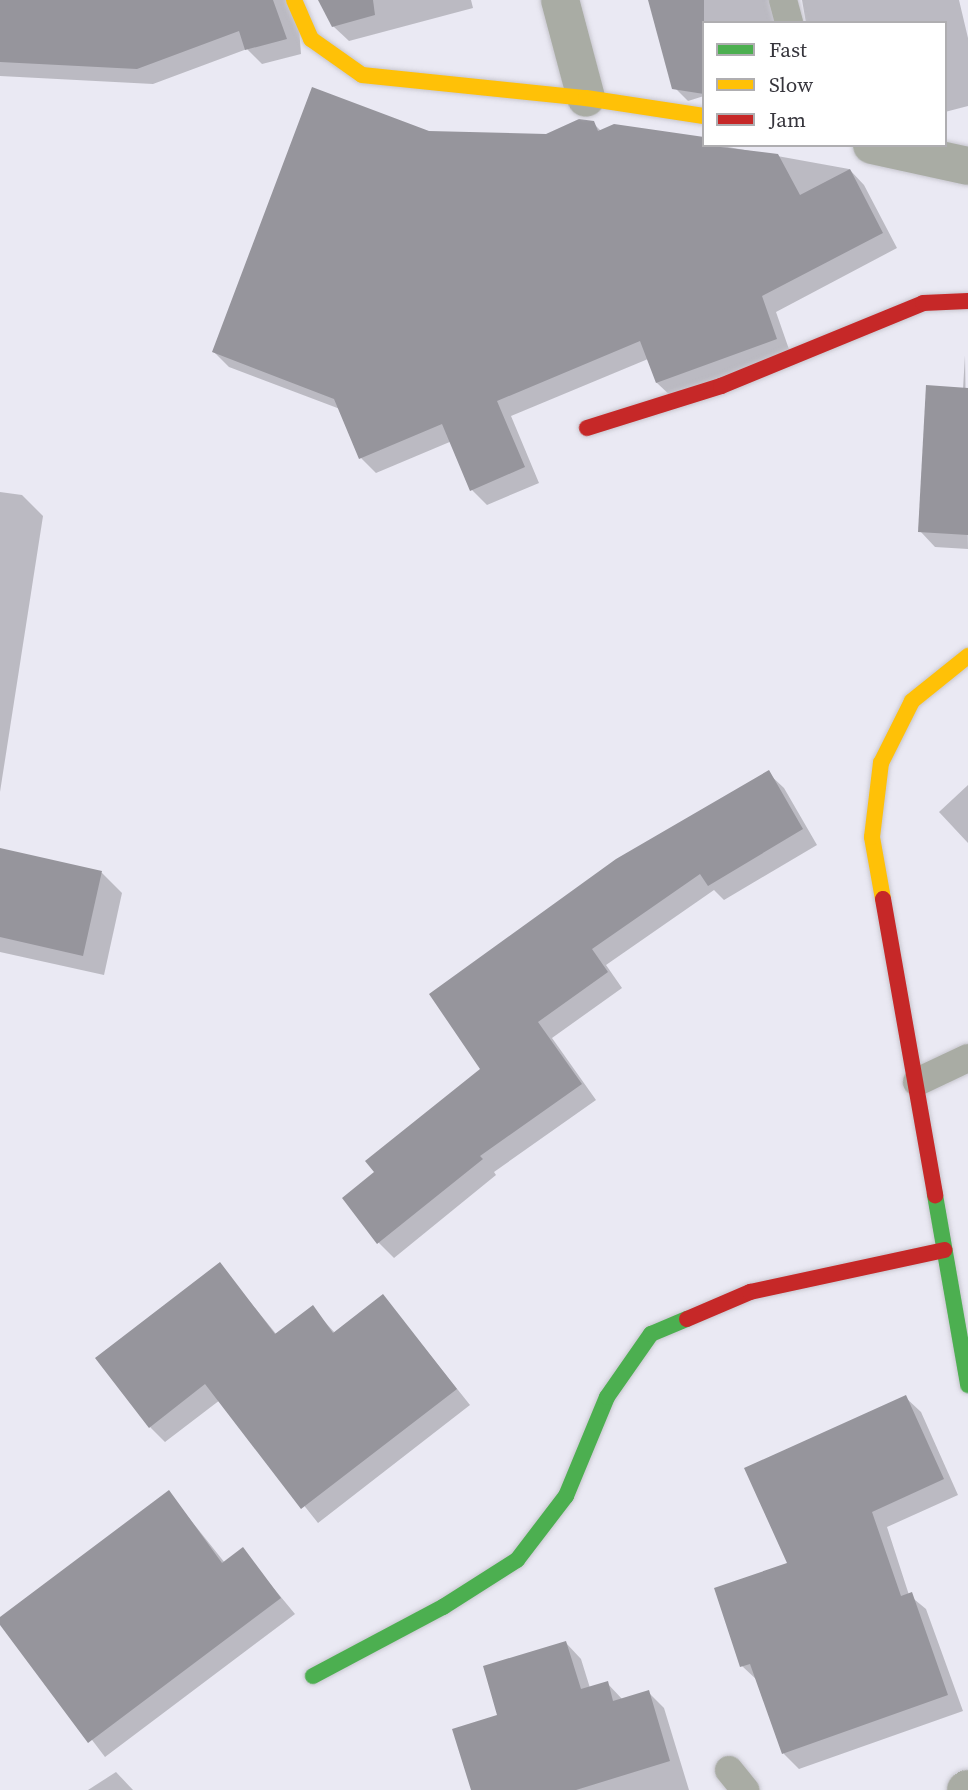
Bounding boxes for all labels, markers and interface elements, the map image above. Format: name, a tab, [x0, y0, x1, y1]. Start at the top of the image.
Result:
legend	[702, 21, 947, 147]
text: Fast	[769, 35, 807, 64]
text: Slow	[769, 70, 813, 99]
text: Jam	[769, 105, 806, 134]

